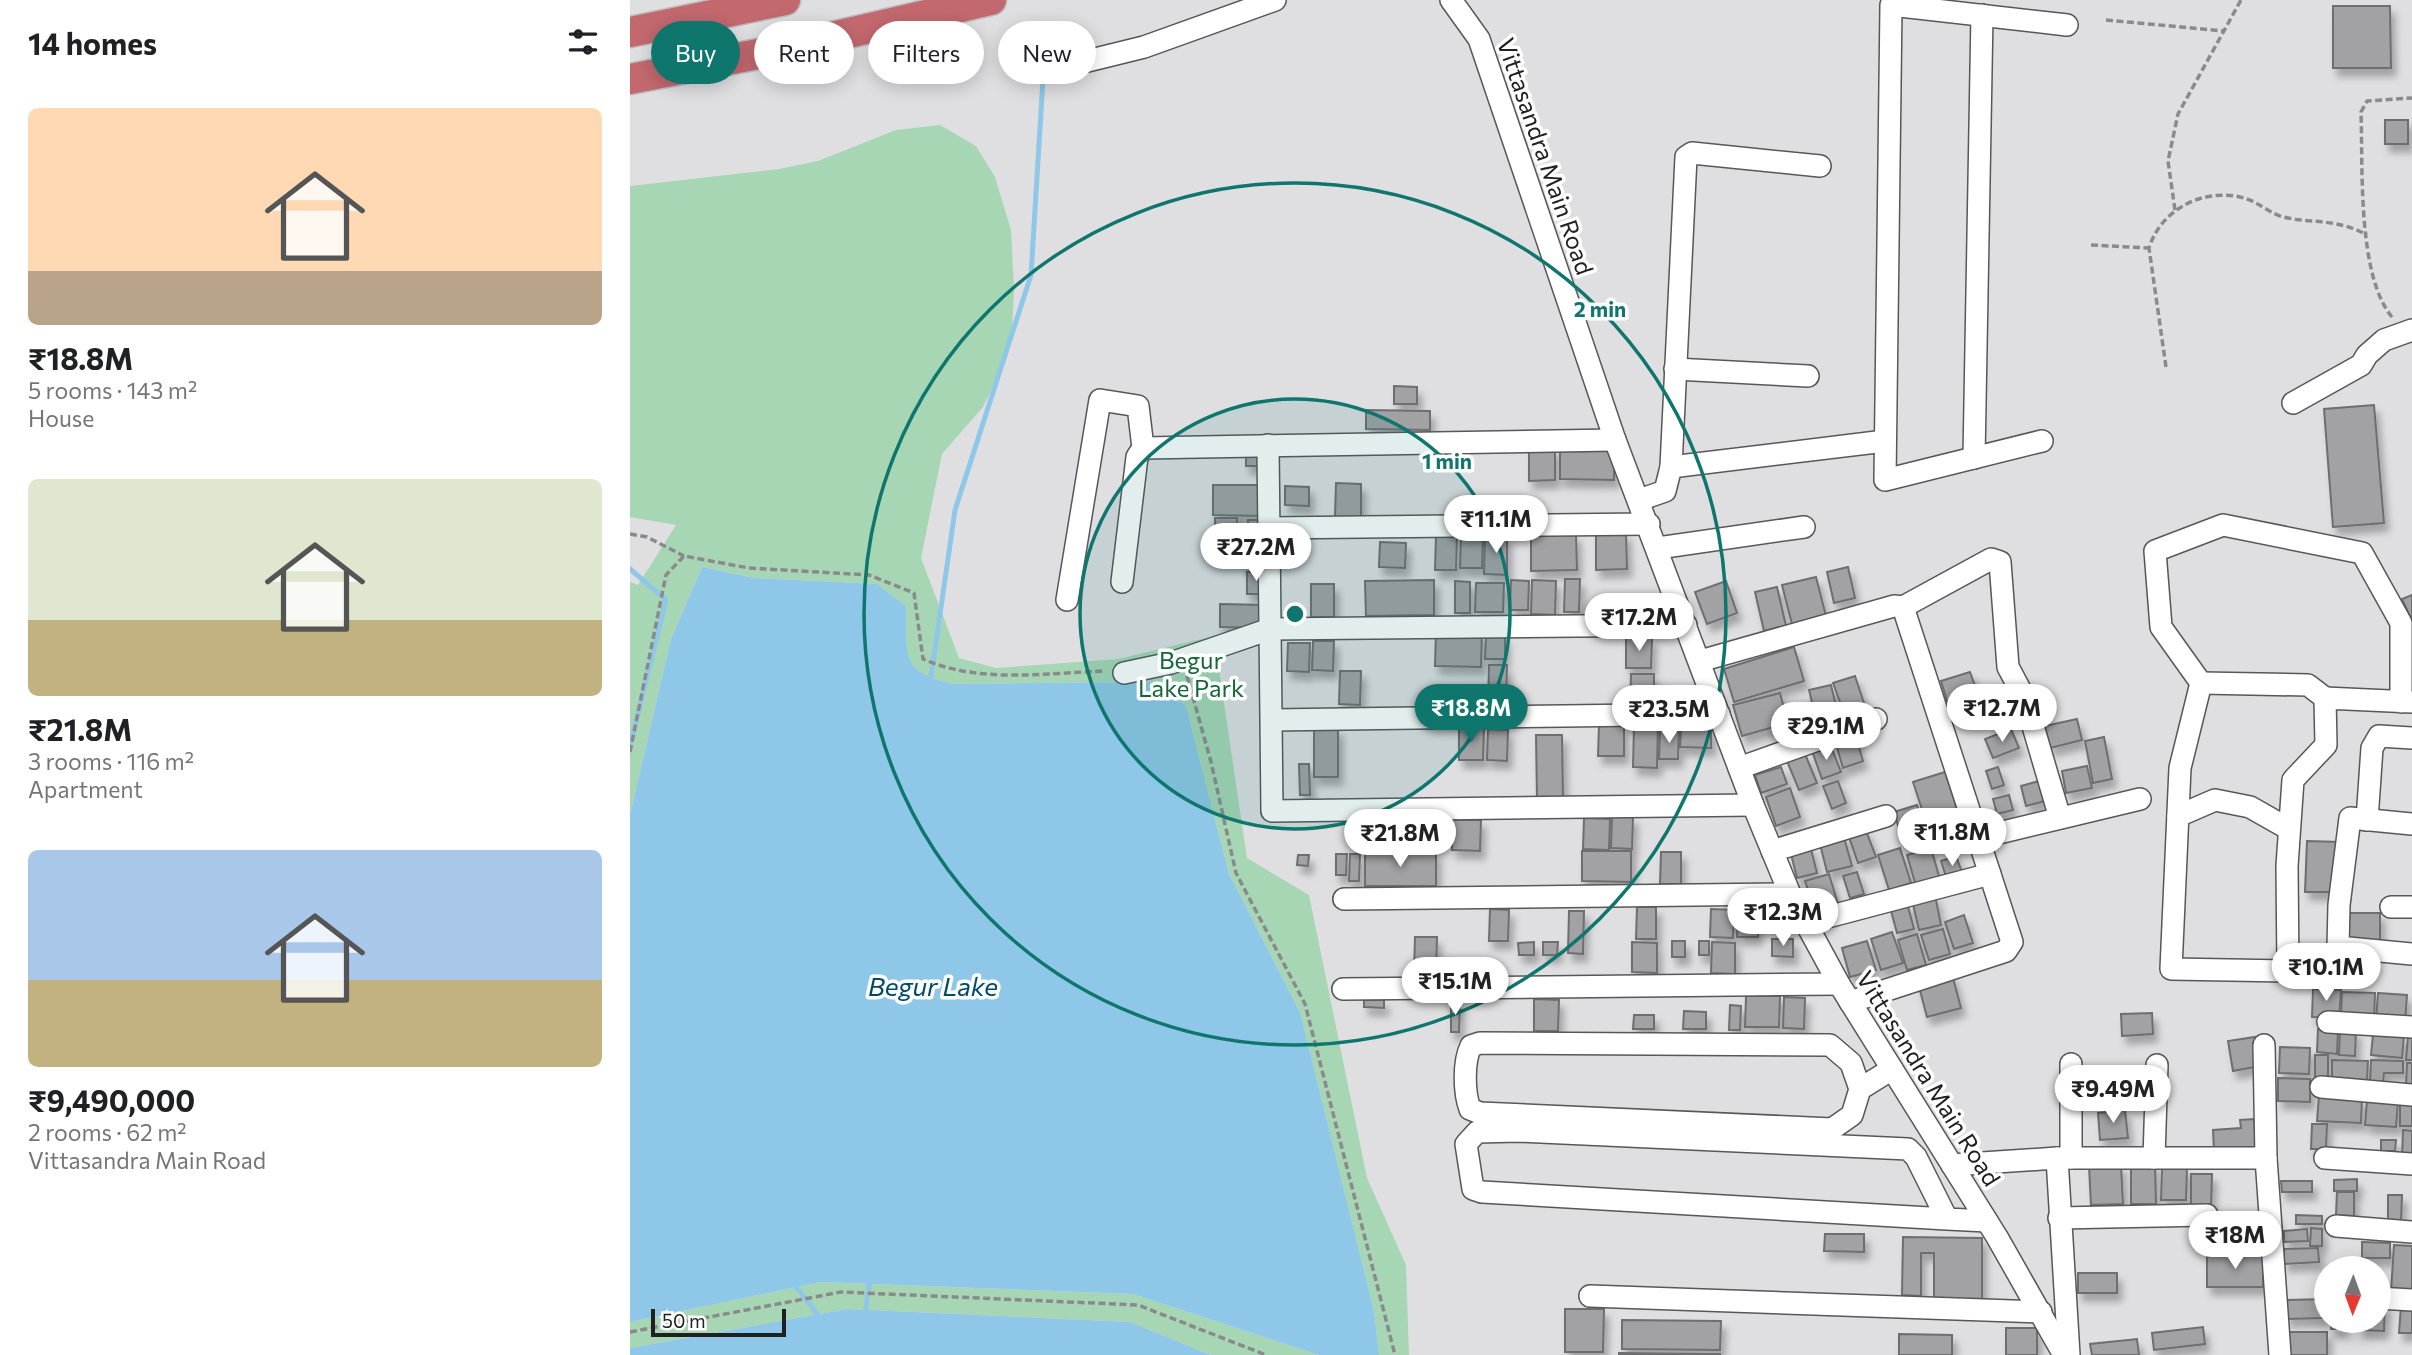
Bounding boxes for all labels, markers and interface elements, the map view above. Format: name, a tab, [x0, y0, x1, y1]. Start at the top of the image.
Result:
chip: Buy	[651, 21, 740, 84]
chip: Rent	[754, 21, 854, 84]
chip: Filters	[868, 21, 984, 84]
chip: New	[998, 21, 1096, 84]
icon: filters	[564, 23, 602, 61]
text: 14 homes	[28, 24, 157, 61]
street label: Vittasandra Main Road	[1492, 34, 1600, 278]
icon: home	[252, 153, 378, 279]
text: 2 min	[1574, 296, 1626, 321]
text: ₹18.8M	[28, 339, 133, 376]
text: 5 rooms · 143 m²	[28, 376, 197, 404]
text: House	[28, 404, 94, 432]
text: 1 min	[1422, 448, 1472, 473]
pin: ₹11.1M	[1439, 496, 1553, 555]
text: ₹11.1M	[1460, 504, 1532, 532]
icon: home	[252, 524, 378, 650]
pin: ₹27.2M	[1199, 524, 1313, 583]
text: ₹27.2M	[1216, 532, 1296, 560]
pin: ₹17.2M	[1582, 594, 1696, 653]
centre of rings	[1283, 602, 1307, 626]
text: ₹17.2M	[1601, 602, 1677, 630]
park label: Begur Lake Park	[1138, 645, 1244, 702]
pin: ₹18.8M	[1414, 684, 1528, 744]
pin: ₹12.7M	[1945, 684, 2059, 744]
pin: ₹23.5M	[1612, 686, 1726, 745]
text: ₹18.8M	[1431, 693, 1511, 721]
text: ₹12.7M	[1963, 693, 2041, 721]
text: ₹23.5M	[1628, 694, 1710, 722]
pin: ₹29.1M	[1769, 702, 1883, 762]
text: ₹21.8M	[28, 710, 132, 747]
text: ₹29.1M	[1787, 711, 1865, 739]
text: 3 rooms · 116 m²	[28, 747, 194, 775]
text: Apartment	[28, 775, 143, 803]
pin: ₹11.8M	[1895, 808, 2009, 868]
pin: ₹21.8M	[1343, 810, 1457, 869]
text: ₹11.8M	[1913, 817, 1991, 845]
text: ₹21.8M	[1360, 818, 1440, 846]
pin: ₹12.3M	[1726, 888, 1840, 948]
icon: home	[252, 895, 378, 1021]
text: ₹12.3M	[1743, 897, 1823, 925]
pin: ₹10.1M	[2269, 944, 2383, 1003]
text: ₹10.1M	[2288, 952, 2364, 980]
pin: ₹15.1M	[1398, 958, 1512, 1017]
street label: Vittasandra Main Road	[1851, 965, 2007, 1191]
text: ₹15.1M	[1418, 966, 1492, 994]
water label: Begur Lake	[868, 970, 998, 1001]
pin: ₹9.49M	[2056, 1066, 2170, 1125]
text: ₹9.49M	[2071, 1074, 2155, 1102]
text: ₹9,490,000	[28, 1081, 195, 1118]
text: 2 rooms · 62 m²	[28, 1118, 187, 1146]
text: Vittasandra Main Road	[28, 1146, 266, 1174]
pin: ₹18M	[2194, 1212, 2276, 1271]
text: ₹18M	[2204, 1220, 2266, 1248]
north arrow	[2314, 1256, 2390, 1334]
map controls	[2314, 1256, 2391, 1333]
scale bar	[651, 1306, 786, 1338]
text: 50 m	[662, 1309, 706, 1332]

